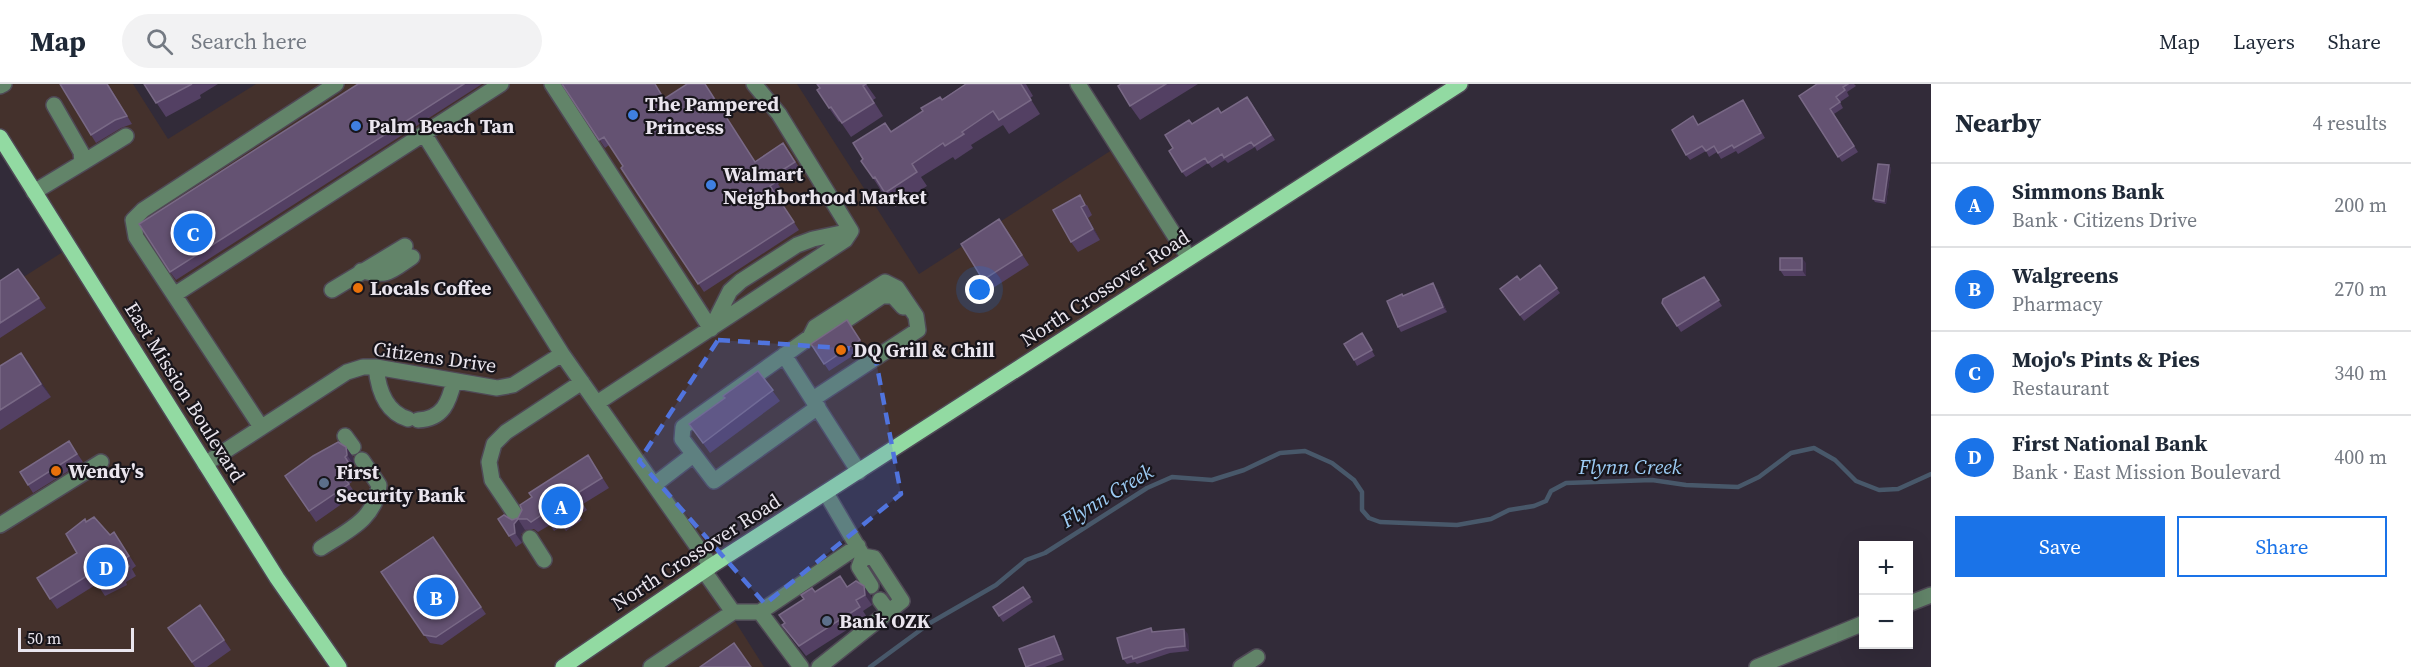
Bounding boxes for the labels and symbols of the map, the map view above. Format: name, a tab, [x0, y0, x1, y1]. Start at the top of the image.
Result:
place label: The Pampered Princess	[645, 90, 779, 141]
marker: The Pampered Princess	[626, 108, 640, 122]
place label: Palm Beach Tan	[368, 112, 514, 140]
marker: Palm Beach Tan	[349, 119, 363, 133]
place label: Walmart Neighborhood Market	[723, 160, 927, 211]
marker: Walmart Neighborhood Market	[704, 178, 718, 192]
pin: C	[174, 210, 212, 256]
street label: North Crossover Road	[1015, 223, 1195, 353]
place label: Locals Coffee	[370, 274, 492, 302]
your location	[965, 275, 994, 304]
marker: Locals Coffee	[351, 281, 365, 295]
street label: East Mission Boulevard	[118, 297, 252, 488]
street label: Citizens Drive	[372, 335, 498, 379]
place label: DQ Grill & Chill	[853, 336, 995, 364]
marker: DQ Grill & Chill	[834, 343, 848, 357]
water label: Flynn Creek	[1578, 452, 1682, 481]
place label: Wendy's	[68, 457, 144, 485]
water label: Flynn Creek	[1054, 457, 1158, 535]
place label: First Security Bank	[336, 458, 465, 509]
marker: Wendy's	[49, 464, 63, 478]
marker: First Security Bank	[317, 476, 331, 490]
pin: A	[542, 484, 580, 528]
street label: North Crossover Road	[606, 487, 786, 617]
pin: D	[86, 544, 126, 590]
pin: B	[416, 574, 456, 620]
place label: Bank OZK	[839, 607, 930, 635]
marker: Bank OZK	[820, 614, 834, 628]
scale bar	[18, 625, 134, 652]

